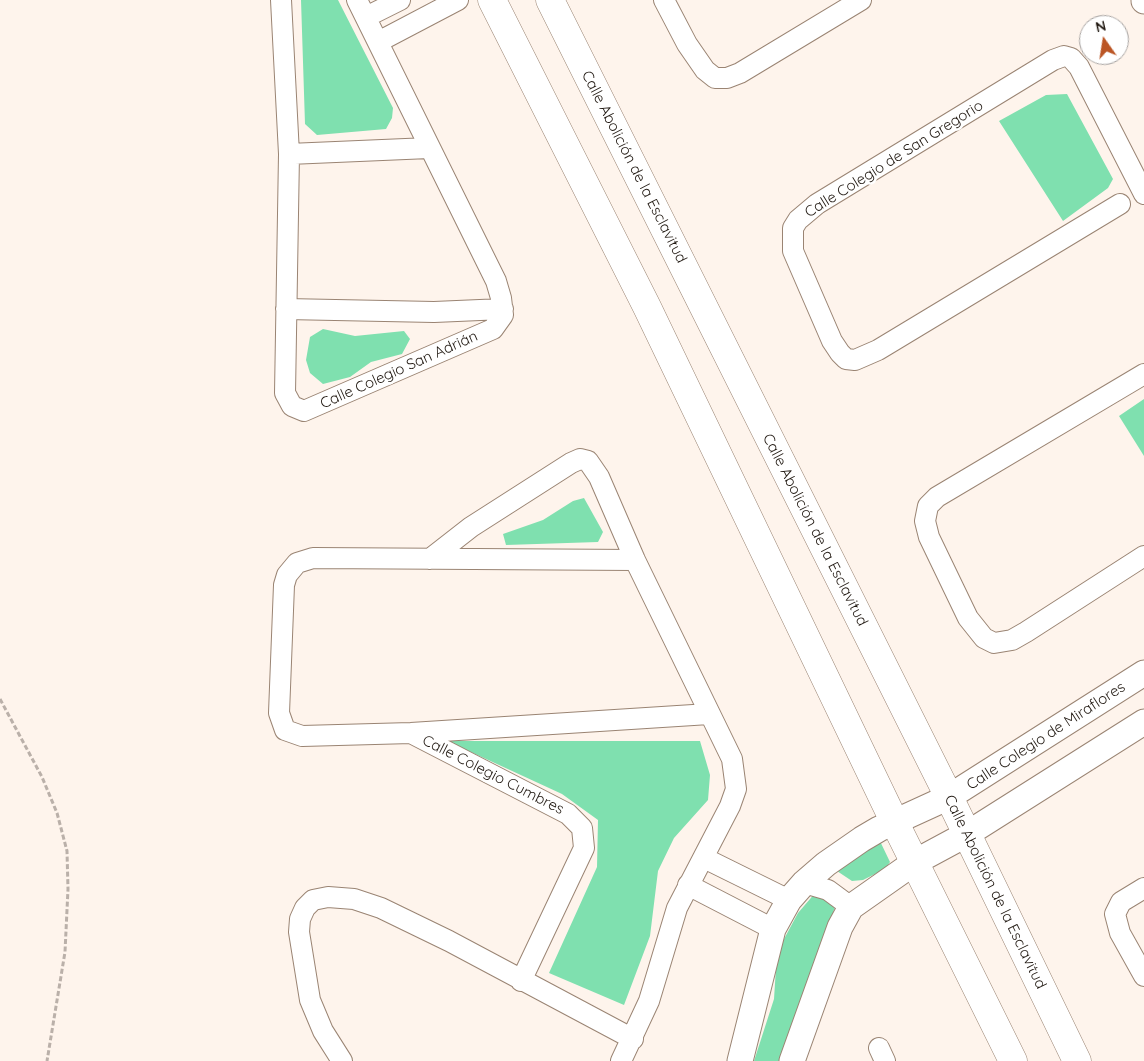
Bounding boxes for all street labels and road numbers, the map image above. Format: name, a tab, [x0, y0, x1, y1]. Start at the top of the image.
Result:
street label: Calle Abolición de la Esclavitud	[578, 68, 690, 266]
street label: Calle Colegio de San Gregorio	[802, 97, 986, 221]
street label: Calle Colegio San Adrián	[318, 327, 480, 413]
street label: Calle Abolición de la Esclavitud	[759, 431, 871, 629]
street label: Calle Colegio de Miraflores	[963, 678, 1129, 794]
street label: Calle Colegio Cumbres	[419, 731, 567, 819]
street label: Calle Abolición de la Esclavitud	[940, 792, 1050, 992]

